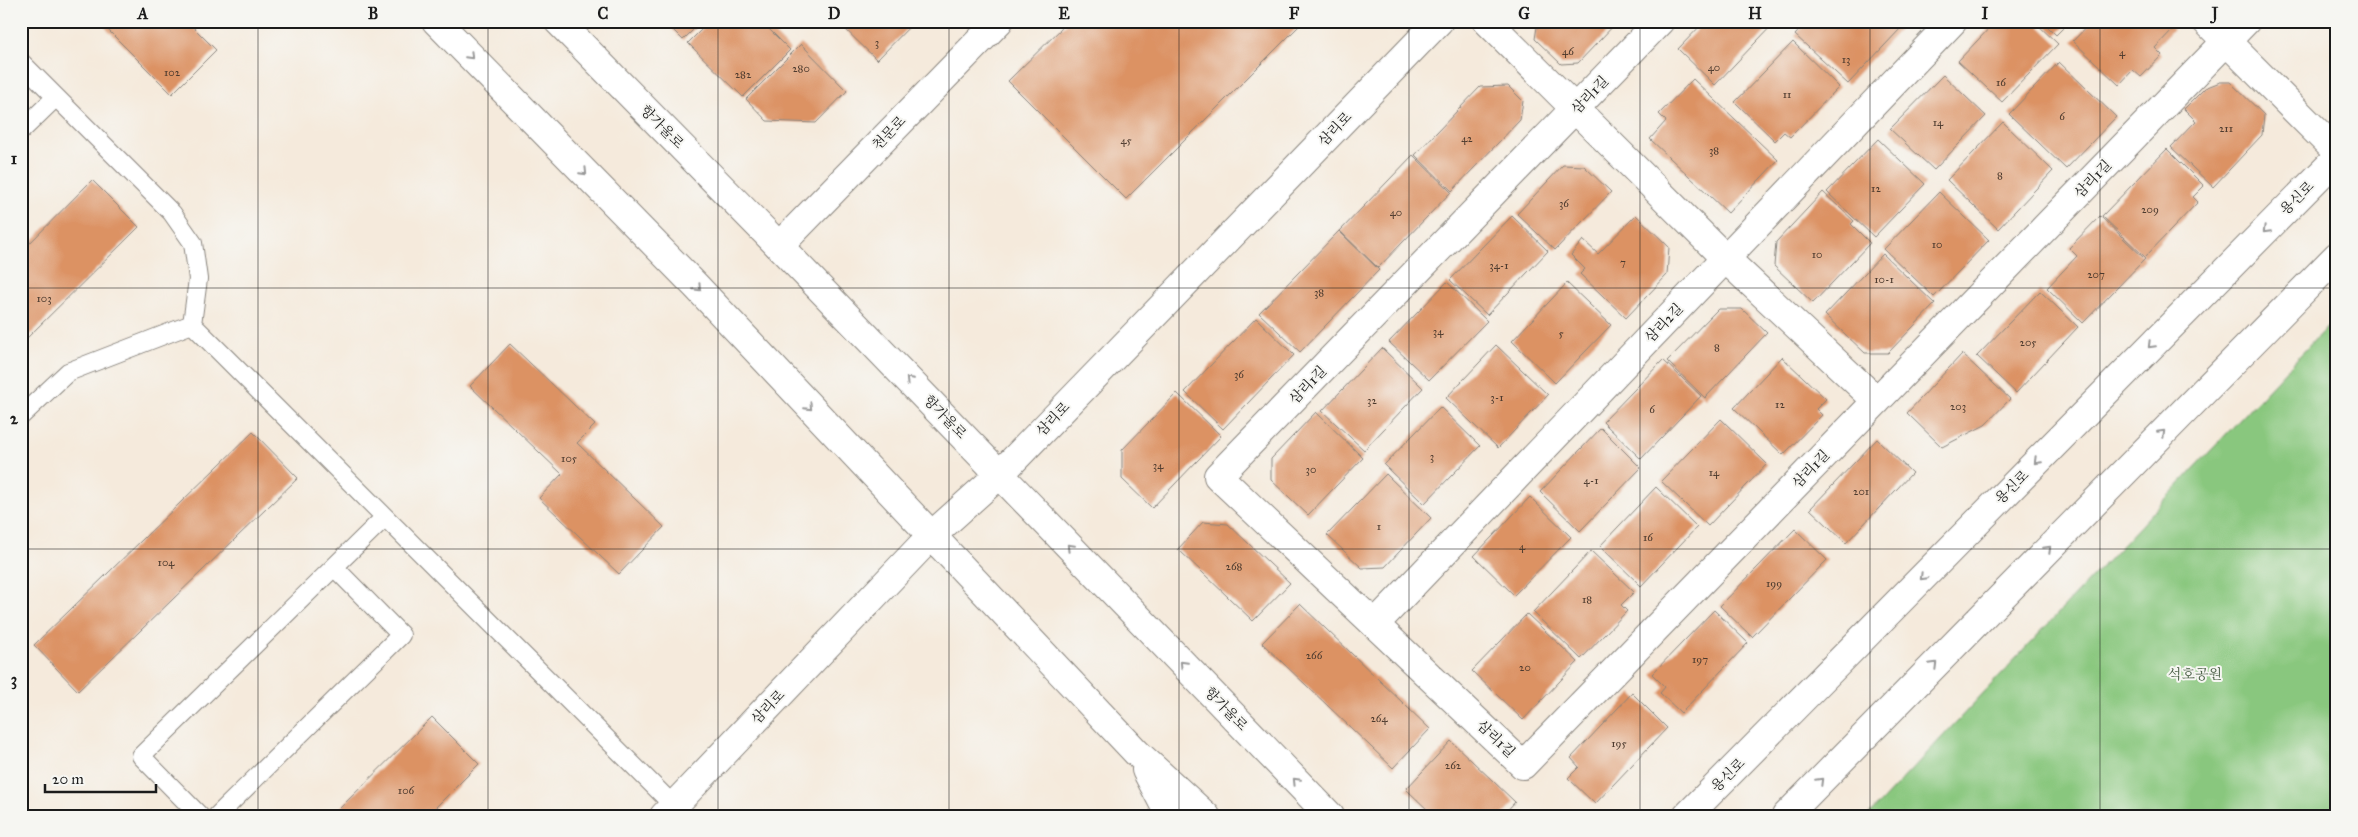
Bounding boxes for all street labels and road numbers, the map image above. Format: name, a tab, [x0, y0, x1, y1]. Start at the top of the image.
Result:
street label: 삼리1길	[1568, 73, 1612, 117]
street label: 항가울로	[637, 102, 687, 152]
street label: 삼리로	[1315, 108, 1356, 149]
street label: 천문로	[869, 112, 910, 153]
street label: 삼리1길	[2071, 157, 2115, 201]
street label: 용신로	[2277, 177, 2318, 218]
street label: 삼리2길	[1641, 300, 1687, 346]
street label: 삼리1길	[1286, 363, 1330, 407]
street label: 항가울로	[920, 392, 970, 443]
street label: 삼리로	[1033, 398, 1074, 439]
street label: 삼리1길	[1789, 447, 1833, 491]
street label: 용신로	[1992, 466, 2033, 507]
street label: 항가울로	[1201, 684, 1251, 735]
street label: 삼리로	[748, 686, 789, 727]
street label: 삼리1길	[1474, 717, 1518, 761]
street label: 용신로	[1708, 754, 1749, 795]

